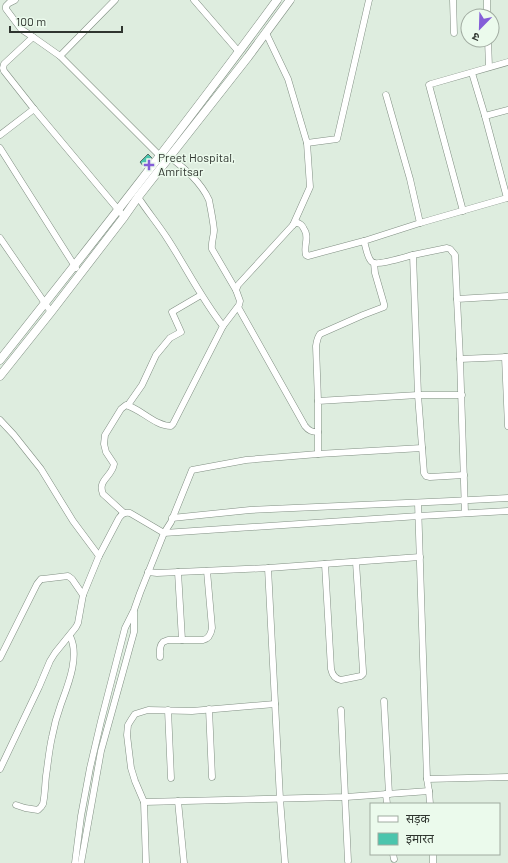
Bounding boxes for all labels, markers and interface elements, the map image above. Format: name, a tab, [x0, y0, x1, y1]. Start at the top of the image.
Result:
scale bar	[10, 8, 122, 34]
north arrow	[460, 8, 500, 48]
text: 100 m	[16, 14, 46, 28]
text: उ	[470, 30, 481, 45]
place label: Preet Hospital, Amritsar	[158, 150, 235, 178]
marker: Preet Hospital, Amritsar	[143, 159, 155, 171]
legend	[370, 803, 500, 855]
text: सड़क	[406, 811, 431, 826]
text: इमारत	[406, 831, 435, 846]

